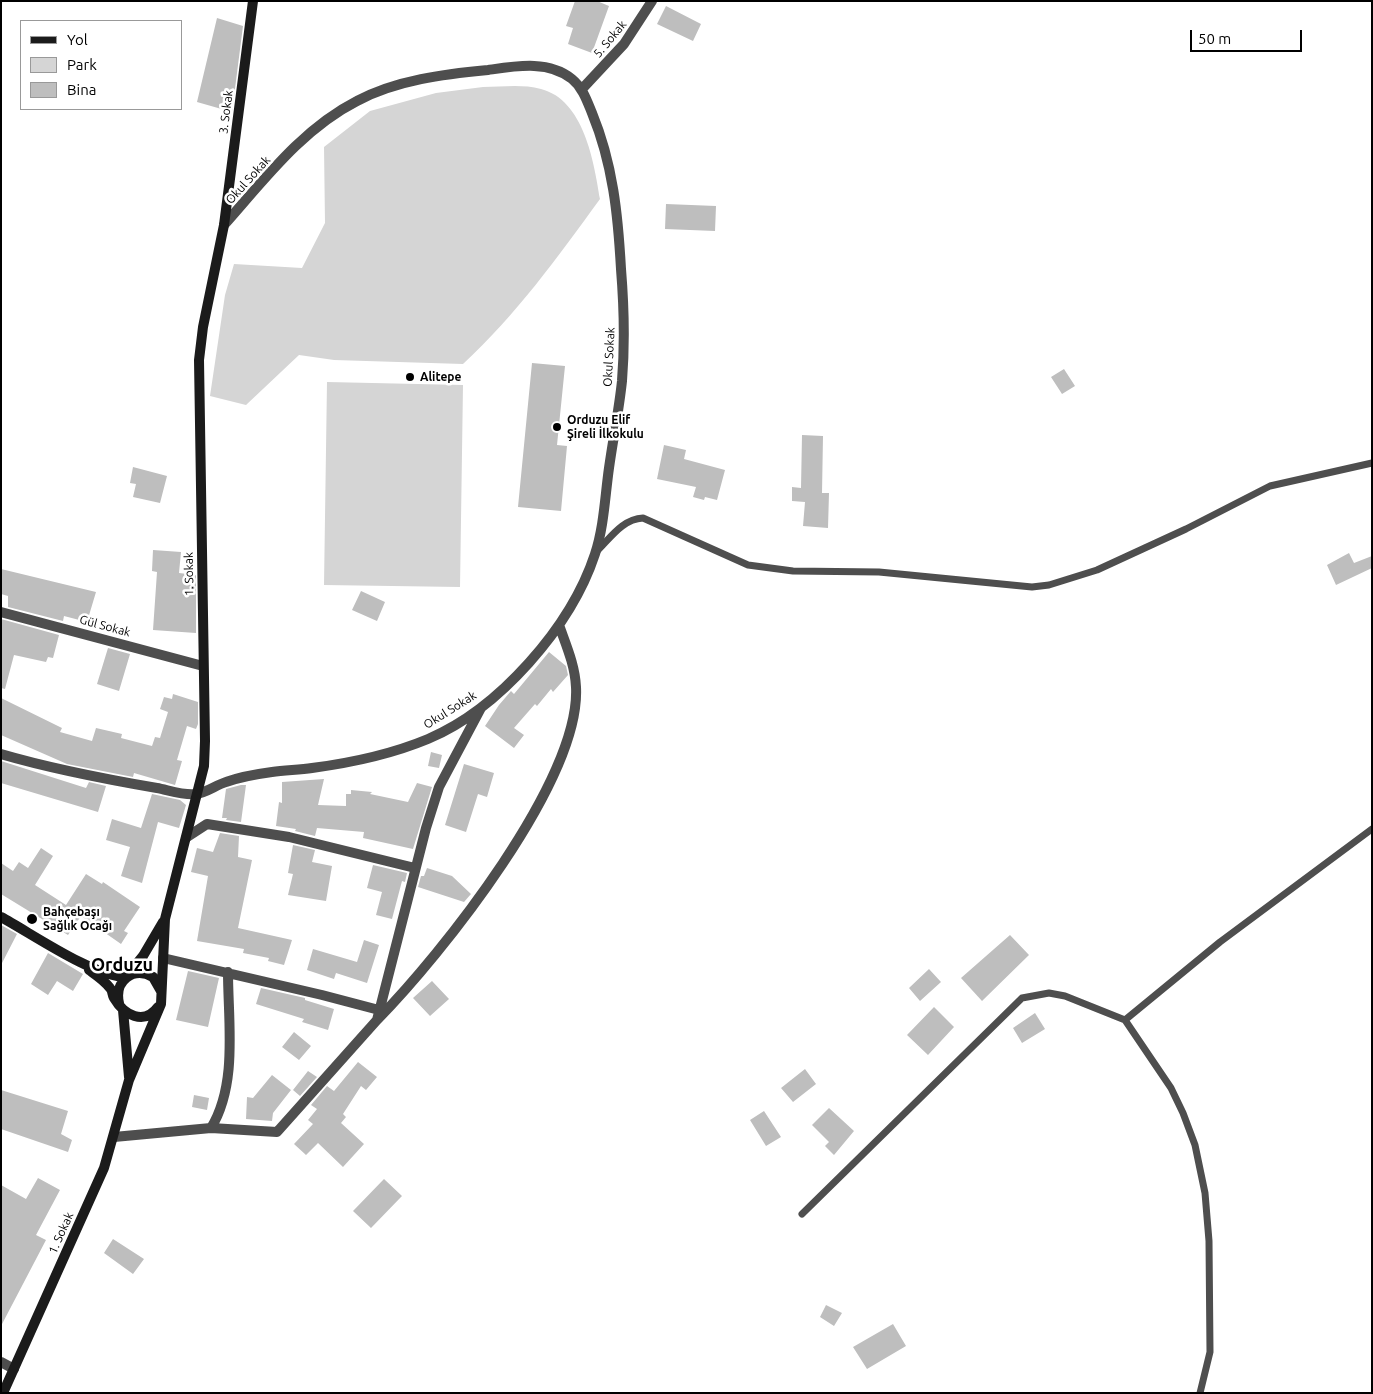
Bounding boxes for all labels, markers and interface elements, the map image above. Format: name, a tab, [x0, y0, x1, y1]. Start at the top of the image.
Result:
street label: 5. Sokak	[590, 17, 630, 61]
legend	[20, 20, 182, 110]
scale bar	[1193, 20, 1306, 52]
text: 50 m	[1198, 30, 1231, 47]
text: Yol	[67, 31, 88, 48]
text: Park	[67, 56, 97, 73]
text: Bina	[67, 81, 96, 98]
street label: 3. Sokak	[216, 89, 236, 135]
street label: Okul Sokak	[223, 153, 273, 207]
street label: Okul Sokak	[600, 327, 618, 387]
place label: Alitepe	[420, 370, 461, 384]
marker: Alitepe	[404, 371, 416, 383]
place label: Orduzu Elif Şireli İlkokulu	[567, 413, 644, 441]
marker: Orduzu Elif Şireli İlkokulu	[551, 421, 563, 433]
street label: 1. Sokak	[181, 552, 197, 596]
street label: Gül Sokak	[78, 612, 132, 640]
street label: Okul Sokak	[421, 688, 479, 732]
place label: Bahçebaşı Sağlık Ocağı	[43, 905, 112, 933]
marker: Bahçebaşı Sağlık Ocağı	[25, 912, 39, 926]
district label: Orduzu	[91, 954, 153, 976]
street label: 1. Sokak	[45, 1210, 77, 1256]

